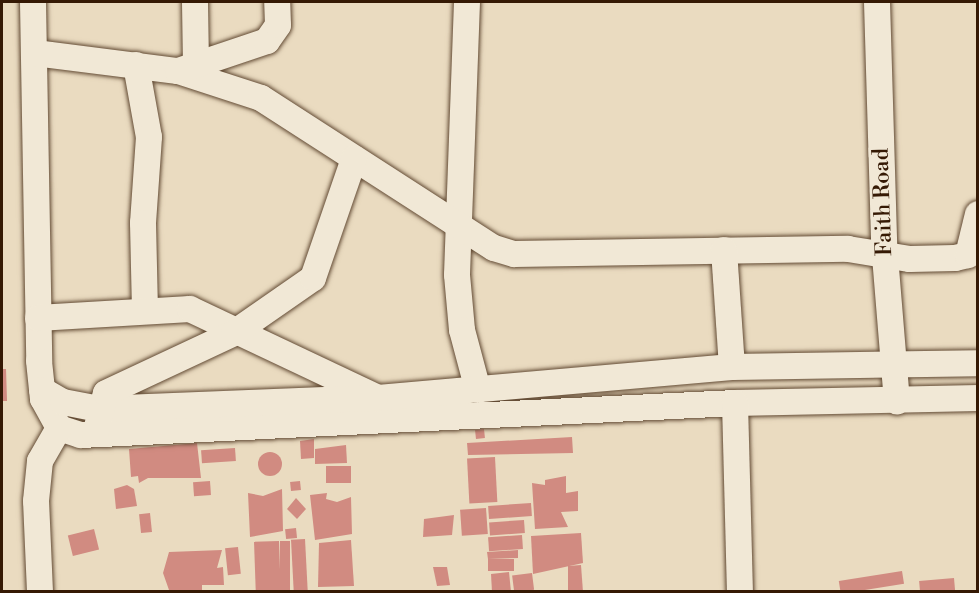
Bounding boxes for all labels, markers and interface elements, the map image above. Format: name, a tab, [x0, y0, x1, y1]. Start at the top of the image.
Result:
street label: Faith Road	[868, 148, 898, 256]

